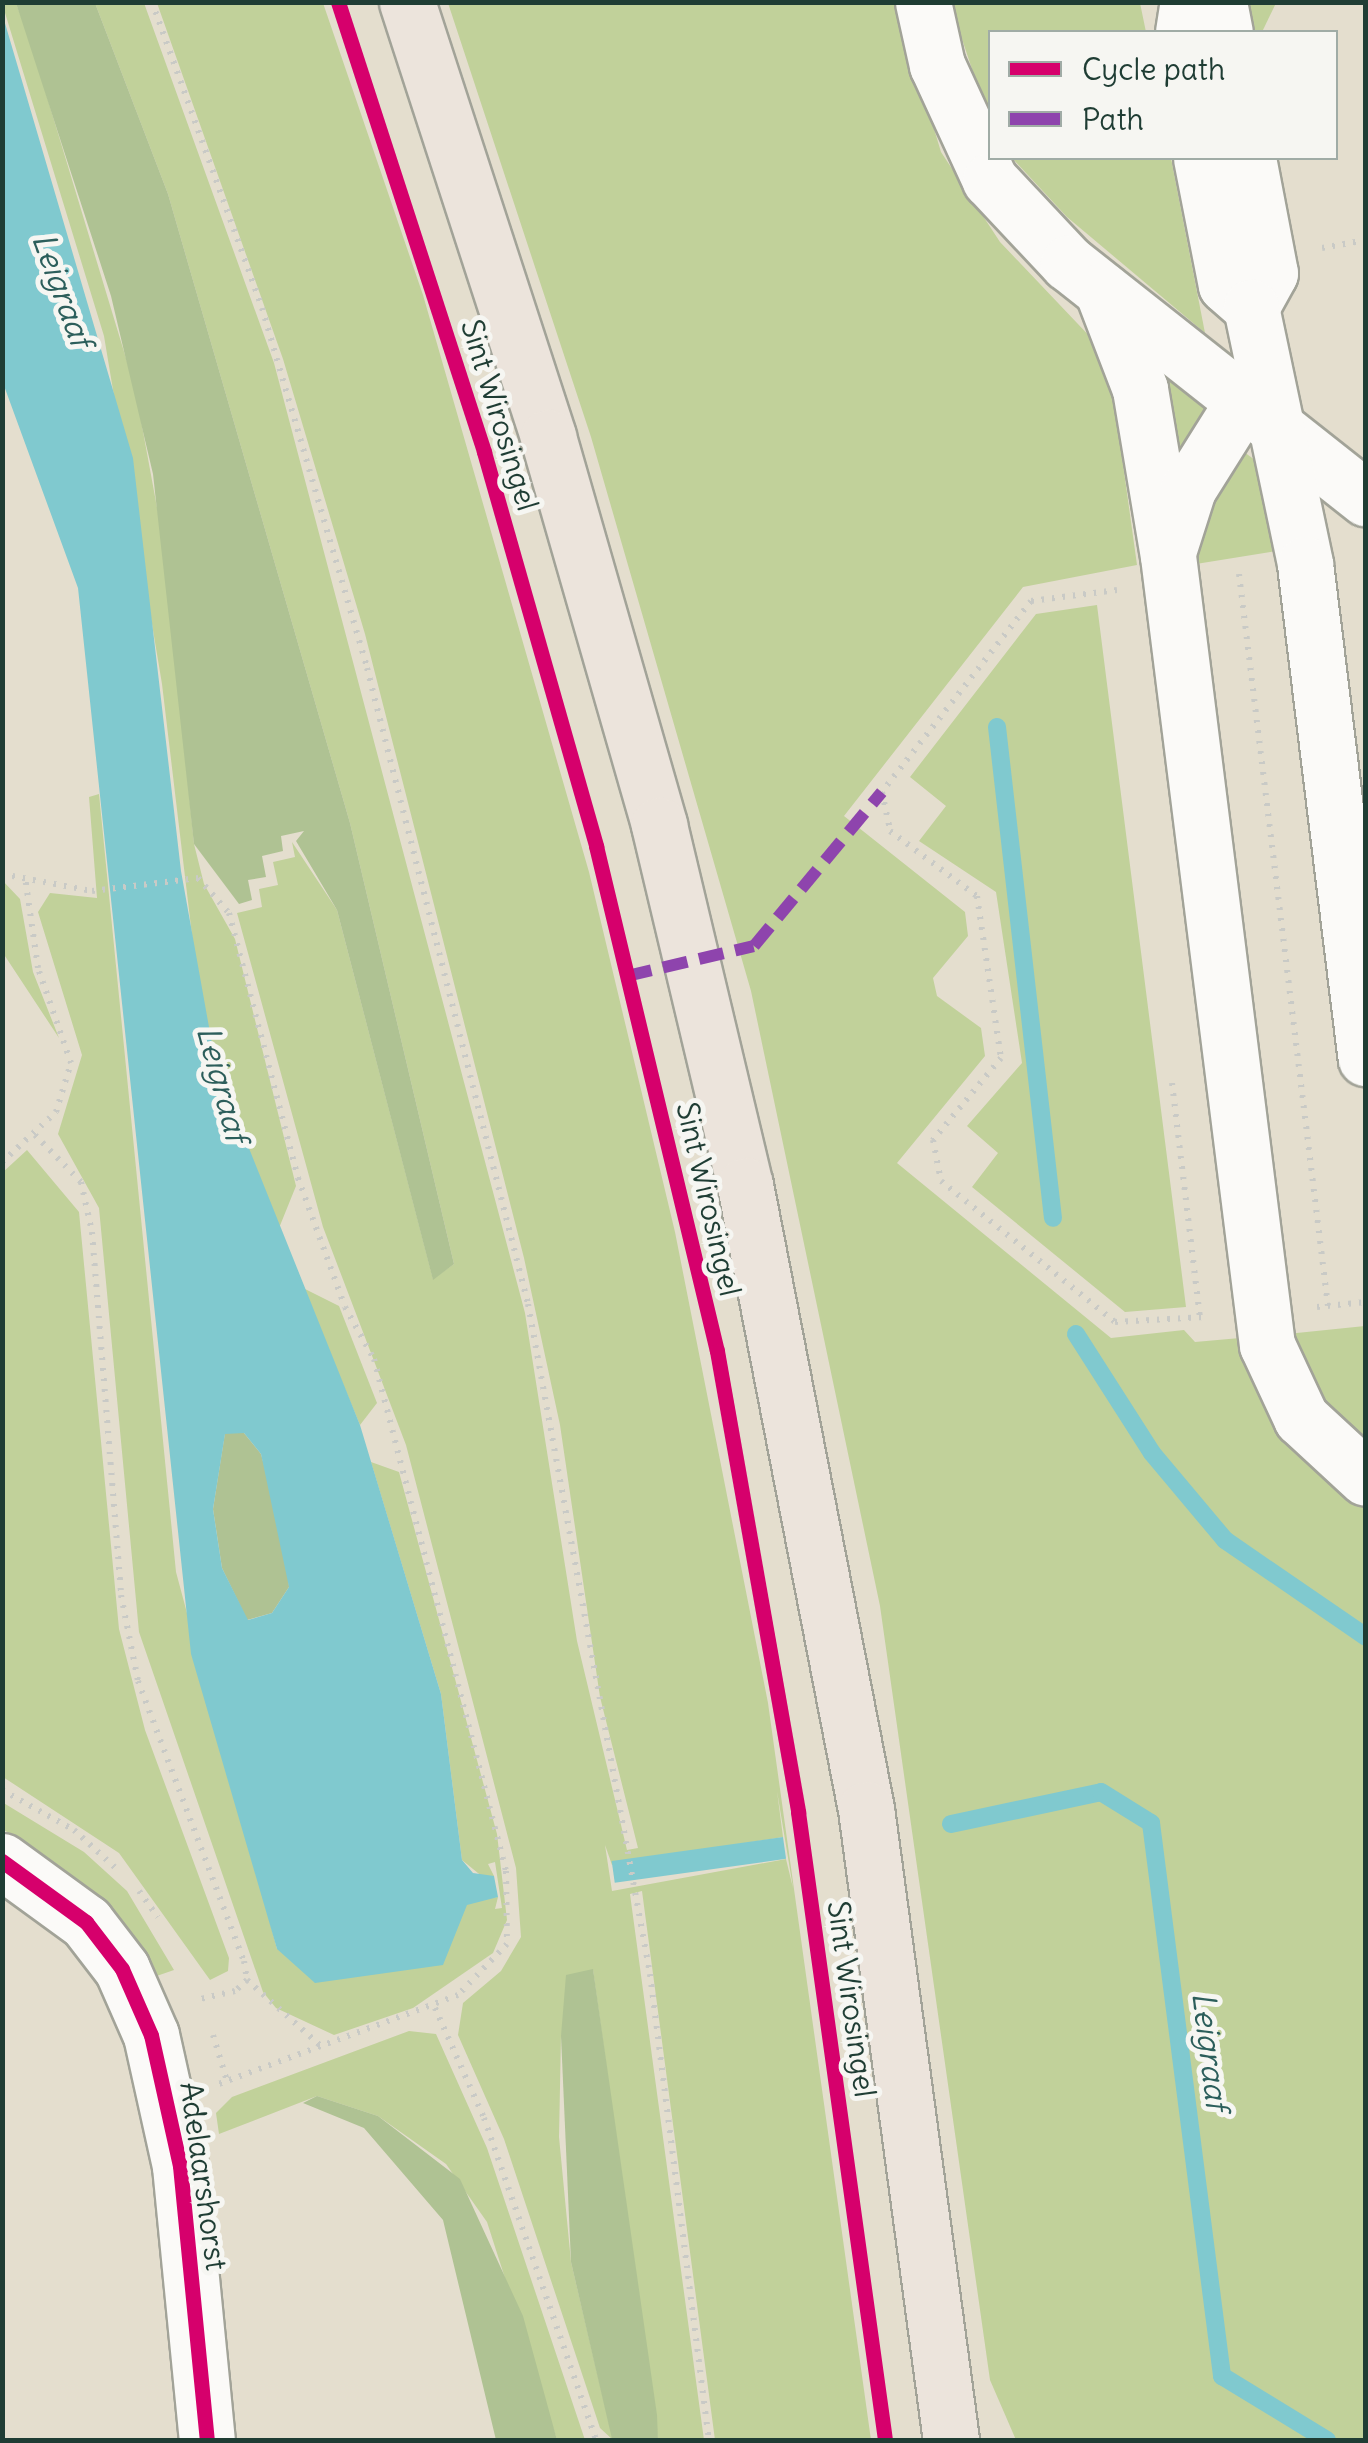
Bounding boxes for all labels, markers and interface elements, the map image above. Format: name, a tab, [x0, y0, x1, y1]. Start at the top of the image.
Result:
legend	[988, 30, 1338, 160]
text: Cycle path	[1082, 50, 1225, 88]
text: Path	[1082, 100, 1144, 138]
water label: Leigraaf	[24, 228, 100, 352]
street label: Sint Wirosingel	[454, 315, 546, 515]
water label: Leigraaf	[188, 1022, 256, 1146]
street label: Sint Wirosingel	[669, 1099, 749, 1299]
street label: Sint Wirosingel	[820, 1898, 884, 2100]
water label: Leigraaf	[1184, 1990, 1236, 2112]
street label: Adelaarshorst	[173, 2079, 235, 2273]

